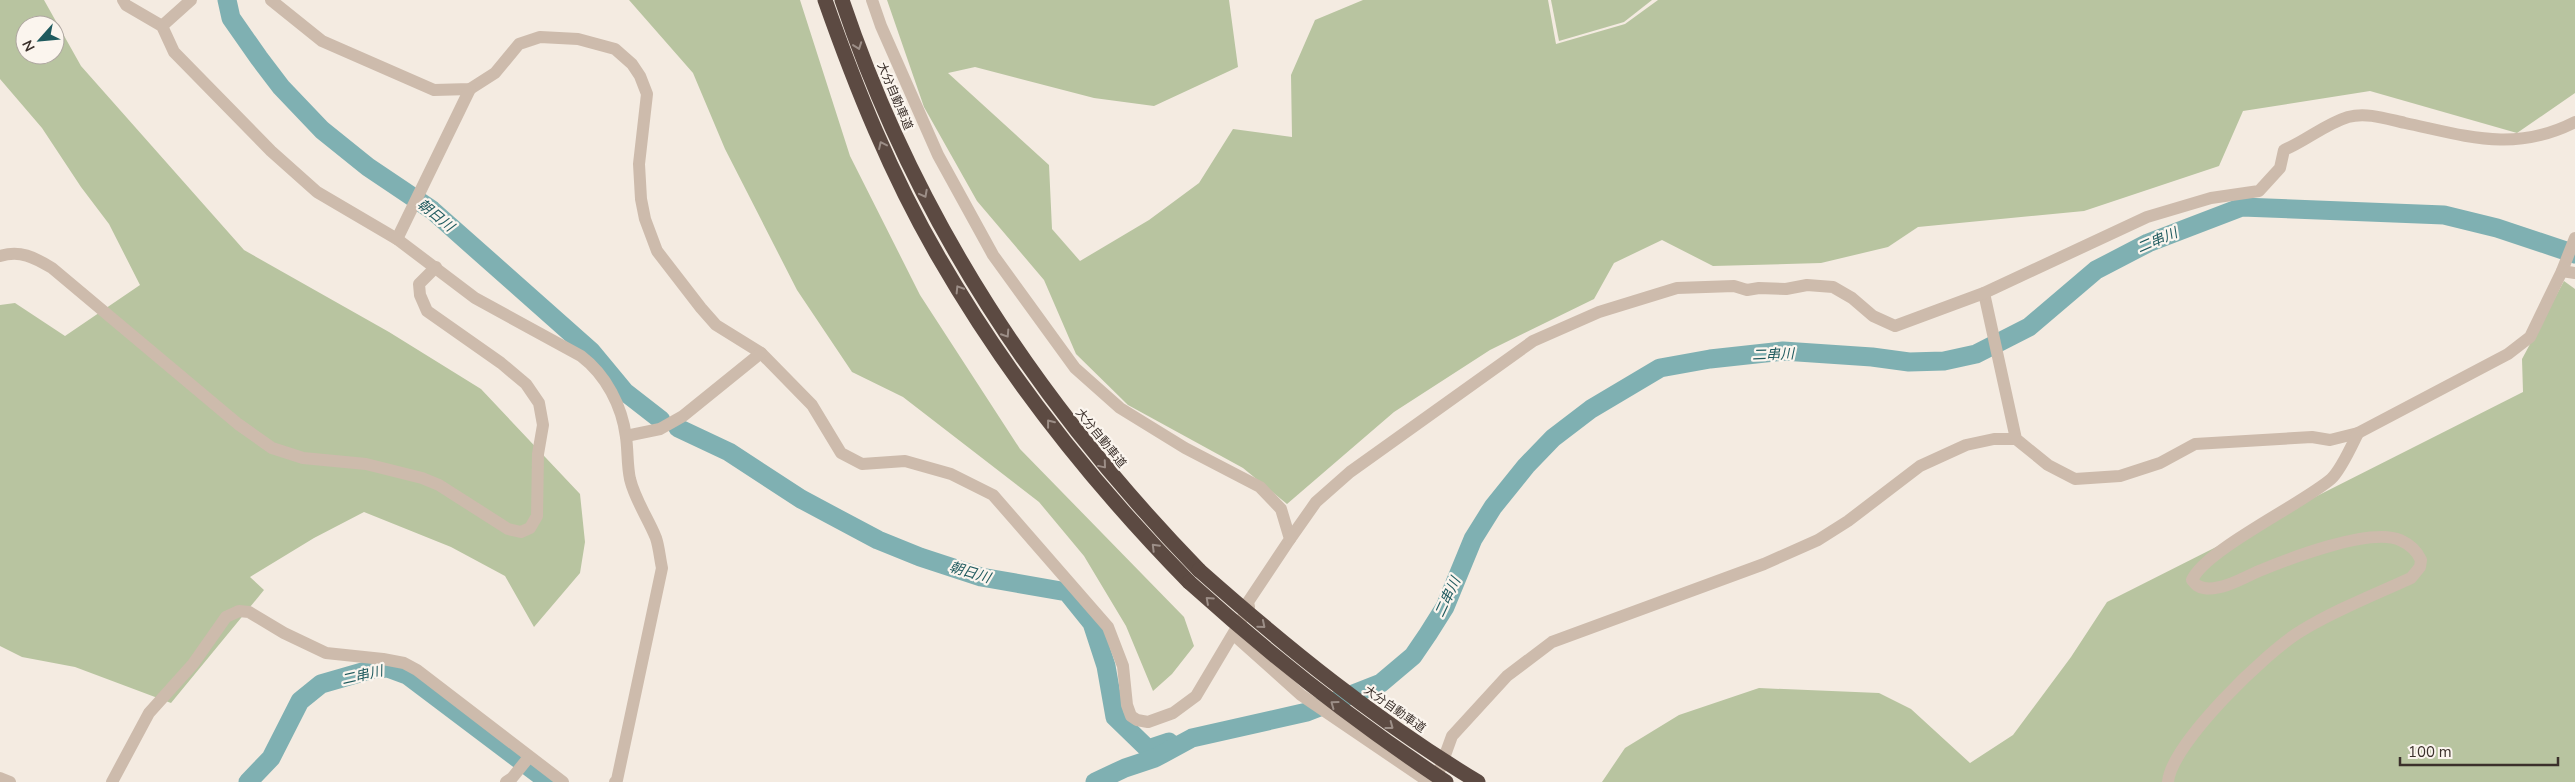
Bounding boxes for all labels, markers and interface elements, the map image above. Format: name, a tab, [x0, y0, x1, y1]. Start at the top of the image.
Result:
north arrow	[15, 15, 65, 65]
text: N	[18, 37, 40, 55]
one-way arrow	[852, 41, 862, 50]
street label: 大分自動車道	[874, 60, 916, 132]
one-way arrow	[878, 141, 889, 150]
one-way arrow	[918, 189, 928, 198]
water label: 朝日川	[413, 195, 460, 237]
water label: 二串川	[2134, 223, 2182, 257]
one-way arrow	[955, 285, 965, 294]
one-way arrow	[1000, 329, 1009, 338]
water label: 二串川	[1752, 344, 1796, 365]
street label: 大分自動車道	[1072, 405, 1130, 471]
one-way arrow	[1047, 420, 1055, 429]
one-way arrow	[1097, 459, 1105, 468]
one-way arrow	[1152, 544, 1161, 553]
water label: 朝日川	[947, 557, 995, 588]
water label: 二串川	[1430, 572, 1466, 620]
one-way arrow	[1206, 597, 1215, 606]
one-way arrow	[1257, 620, 1266, 629]
water label: 二串川	[340, 661, 387, 689]
street label: 大分自動車道	[1361, 682, 1429, 736]
one-way arrow	[1331, 702, 1340, 710]
one-way arrow	[1384, 720, 1394, 729]
scale bar	[2400, 734, 2558, 766]
text: 100 m	[2408, 742, 2452, 762]

